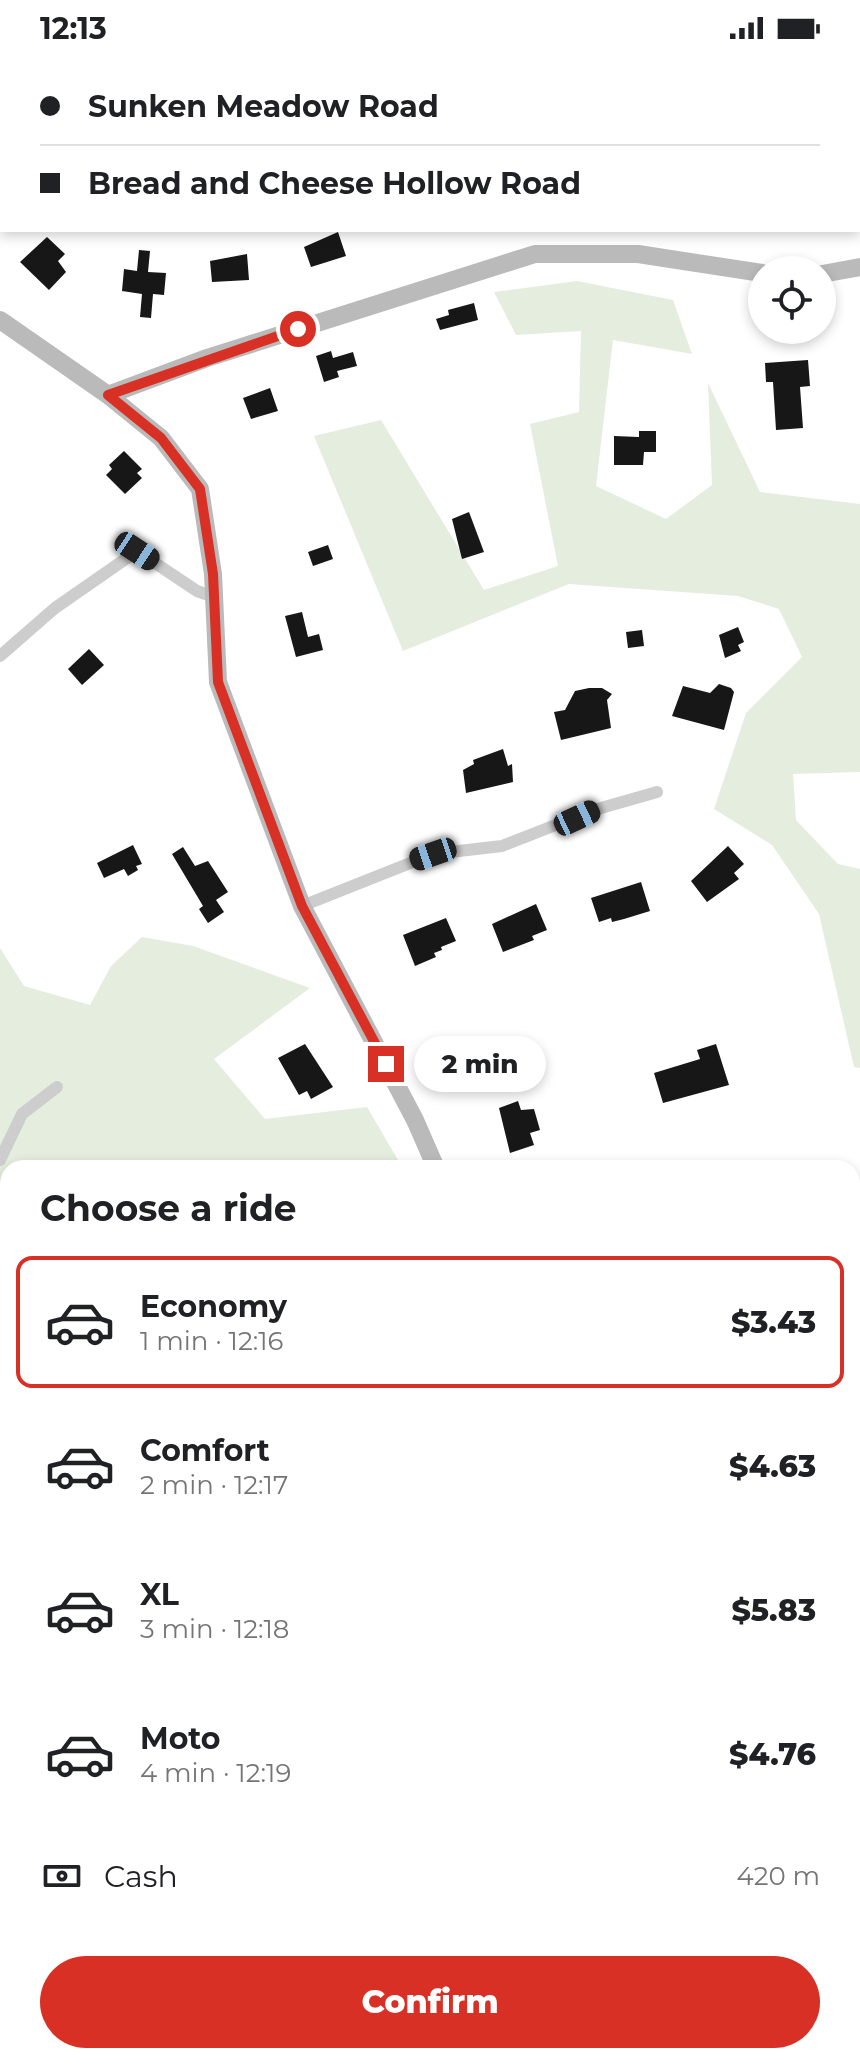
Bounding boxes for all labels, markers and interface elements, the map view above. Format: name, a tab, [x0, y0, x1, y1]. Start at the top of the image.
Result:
text: 12:13	[40, 10, 107, 47]
text: Sunken Meadow Road	[88, 88, 439, 125]
text: Bread and Cheese Hollow Road	[88, 165, 581, 202]
map controls	[748, 256, 836, 344]
button: locate	[748, 256, 836, 344]
route start	[280, 311, 316, 347]
car	[110, 528, 164, 574]
car	[550, 797, 604, 839]
car	[406, 835, 460, 873]
callout: 2 min	[414, 1036, 546, 1092]
route end	[368, 1046, 404, 1082]
text: 2 min	[442, 1048, 518, 1080]
text: Choose a ride	[40, 1186, 297, 1230]
icon: car	[44, 1286, 116, 1358]
text: Economy	[140, 1288, 287, 1325]
text: $3.43	[731, 1304, 816, 1341]
text: 1 min · 12:16	[140, 1325, 283, 1357]
icon: car	[44, 1430, 116, 1502]
text: Comfort	[140, 1432, 270, 1469]
text: $4.63	[729, 1448, 816, 1485]
text: 2 min · 12:17	[140, 1469, 288, 1501]
icon: car	[44, 1574, 116, 1646]
text: XL	[140, 1576, 179, 1613]
text: $5.83	[731, 1592, 816, 1629]
text: 3 min · 12:18	[140, 1613, 289, 1645]
icon: car	[44, 1718, 116, 1790]
text: Moto	[140, 1720, 221, 1757]
text: $4.76	[729, 1736, 816, 1773]
text: 4 min · 12:19	[140, 1757, 291, 1789]
icon: cash	[40, 1854, 84, 1898]
text: Cash	[104, 1858, 178, 1895]
text: 420 m	[737, 1860, 820, 1892]
button: Confirm	[40, 1956, 820, 2048]

